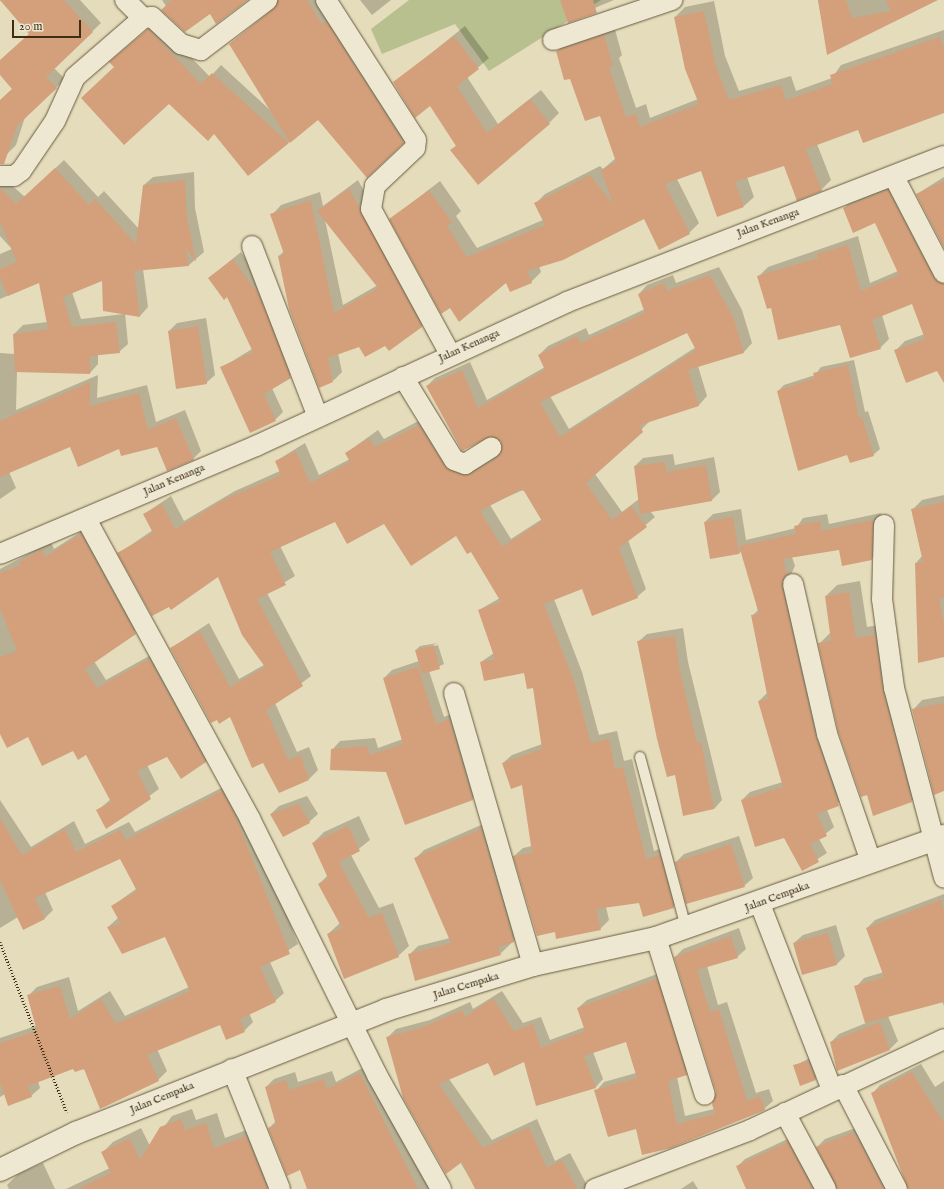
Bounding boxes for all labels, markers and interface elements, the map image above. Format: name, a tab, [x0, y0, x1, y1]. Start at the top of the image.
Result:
scale bar	[14, 12, 83, 38]
text: 20 m	[19, 19, 42, 34]
street label: Jalan Kenanga	[735, 206, 801, 240]
street label: Jalan Kenanga	[437, 327, 501, 365]
street label: Jalan Kenanga	[141, 461, 207, 499]
street label: Jalan Cempaka	[743, 879, 811, 915]
street label: Jalan Cempaka	[432, 970, 500, 1002]
street label: Jalan Cempaka	[128, 1079, 196, 1117]

